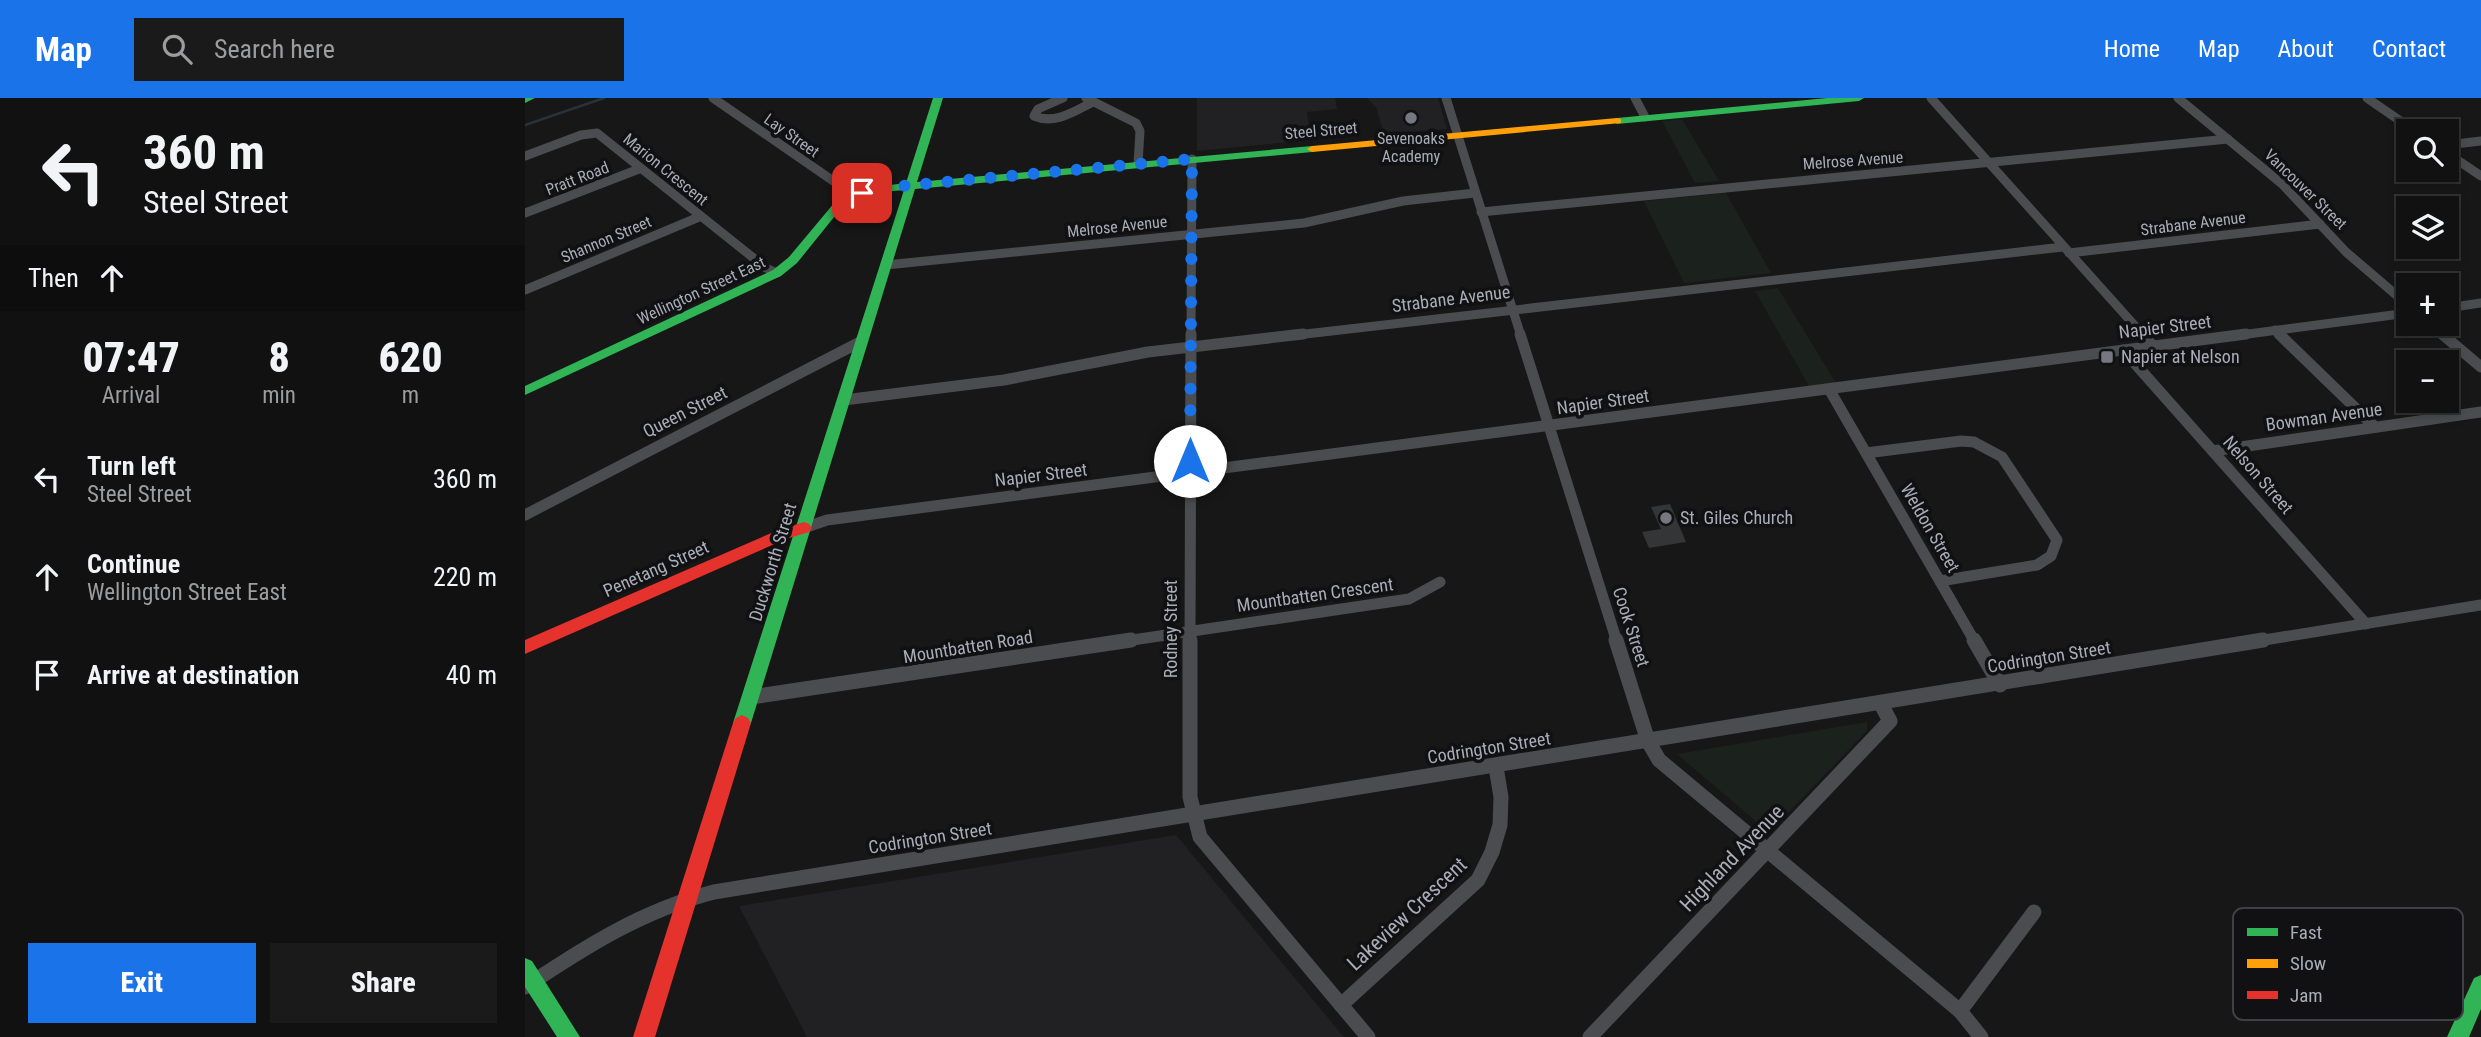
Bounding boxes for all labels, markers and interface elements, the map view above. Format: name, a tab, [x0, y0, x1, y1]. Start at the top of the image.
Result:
search box	[134, 18, 624, 81]
text: Map	[35, 30, 92, 69]
icon: search	[158, 30, 196, 68]
text: Search here	[214, 34, 335, 64]
text: Home	[2104, 35, 2160, 63]
text: Map	[2198, 35, 2240, 63]
text: About	[2278, 35, 2334, 63]
text: Contact	[2372, 35, 2446, 63]
street label: Lay Street	[760, 110, 823, 161]
marker: Sevenoaks Academy	[1403, 110, 1419, 126]
street label: Steel Street	[1284, 118, 1358, 143]
map controls	[2396, 119, 2459, 413]
button: search	[2396, 119, 2459, 182]
text: 360 m	[143, 124, 265, 181]
icon: left	[28, 126, 119, 217]
street label: Marion Crescent	[619, 129, 712, 210]
place label: Sevenoaks Academy	[1377, 129, 1445, 166]
street label: Vancouver Street	[2260, 145, 2351, 234]
street label: Melrose Avenue	[1802, 148, 1904, 173]
street label: Pratt Road	[543, 158, 612, 199]
pin	[832, 163, 892, 223]
icon: arrive	[843, 174, 881, 212]
text: Steel Street	[143, 183, 289, 221]
button: layers	[2396, 196, 2459, 259]
street label: Strabane Avenue	[2139, 208, 2247, 239]
street label: Shannon Street	[558, 212, 654, 267]
street label: Melrose Avenue	[1066, 212, 1168, 241]
street label: Wellington Street East	[634, 252, 768, 328]
icon: ahead	[93, 259, 131, 297]
text: Then	[28, 263, 79, 293]
button: +	[2396, 273, 2459, 336]
street label: Strabane Avenue	[1391, 281, 1511, 316]
street label: Napier Street	[2117, 310, 2212, 343]
text: 07:47	[82, 333, 180, 382]
text: 8	[268, 333, 290, 382]
text: 620	[378, 333, 443, 382]
place label: Napier at Nelson	[2121, 346, 2240, 367]
marker: Napier at Nelson	[2099, 349, 2115, 365]
button: −	[2396, 350, 2459, 413]
street label: Queen Street	[639, 381, 730, 442]
text: Arrival	[102, 382, 160, 409]
text: min	[262, 382, 296, 409]
text: m	[402, 382, 419, 409]
street label: Napier Street	[1555, 385, 1650, 418]
street label: Bowman Avenue	[2264, 398, 2384, 435]
position arrow	[1153, 424, 1227, 498]
street label: Nelson Street	[2219, 432, 2298, 518]
text: Turn left	[87, 451, 176, 481]
street label: Napier Street	[993, 458, 1088, 491]
icon: left	[28, 460, 66, 498]
text: 360 m	[433, 464, 497, 494]
street label: Weldon Street	[1897, 480, 1964, 576]
text: Steel Street	[87, 481, 192, 508]
street label: Duckworth Street	[745, 500, 800, 623]
place label: St. Giles Church	[1680, 507, 1793, 528]
marker: St. Giles Church	[1658, 510, 1674, 526]
street label: Penetang Street	[600, 536, 712, 601]
text: Continue	[87, 549, 180, 579]
icon: ahead	[28, 558, 66, 596]
text: 220 m	[433, 562, 497, 592]
street label: Mountbatten Crescent	[1235, 573, 1395, 616]
text: Wellington Street East	[87, 579, 287, 606]
street label: Rodney Street	[1160, 580, 1181, 678]
street label: Cook Street	[1609, 584, 1654, 669]
street label: Mountbatten Road	[902, 626, 1034, 667]
street label: Codrington Street	[1986, 636, 2112, 677]
icon: arrive	[28, 656, 66, 694]
text: Arrive at destination	[87, 660, 299, 690]
text: 40 m	[446, 660, 497, 690]
street label: Codrington Street	[1426, 727, 1552, 768]
street label: Highland Avenue	[1675, 800, 1789, 916]
street label: Codrington Street	[867, 817, 993, 858]
street label: Lakeview Crescent	[1342, 853, 1472, 975]
legend	[2233, 908, 2463, 1020]
text: Fast	[2290, 921, 2322, 944]
button: Exit	[28, 943, 256, 1023]
button: Share	[270, 943, 497, 1023]
text: Slow	[2290, 952, 2326, 975]
text: Jam	[2290, 984, 2323, 1007]

